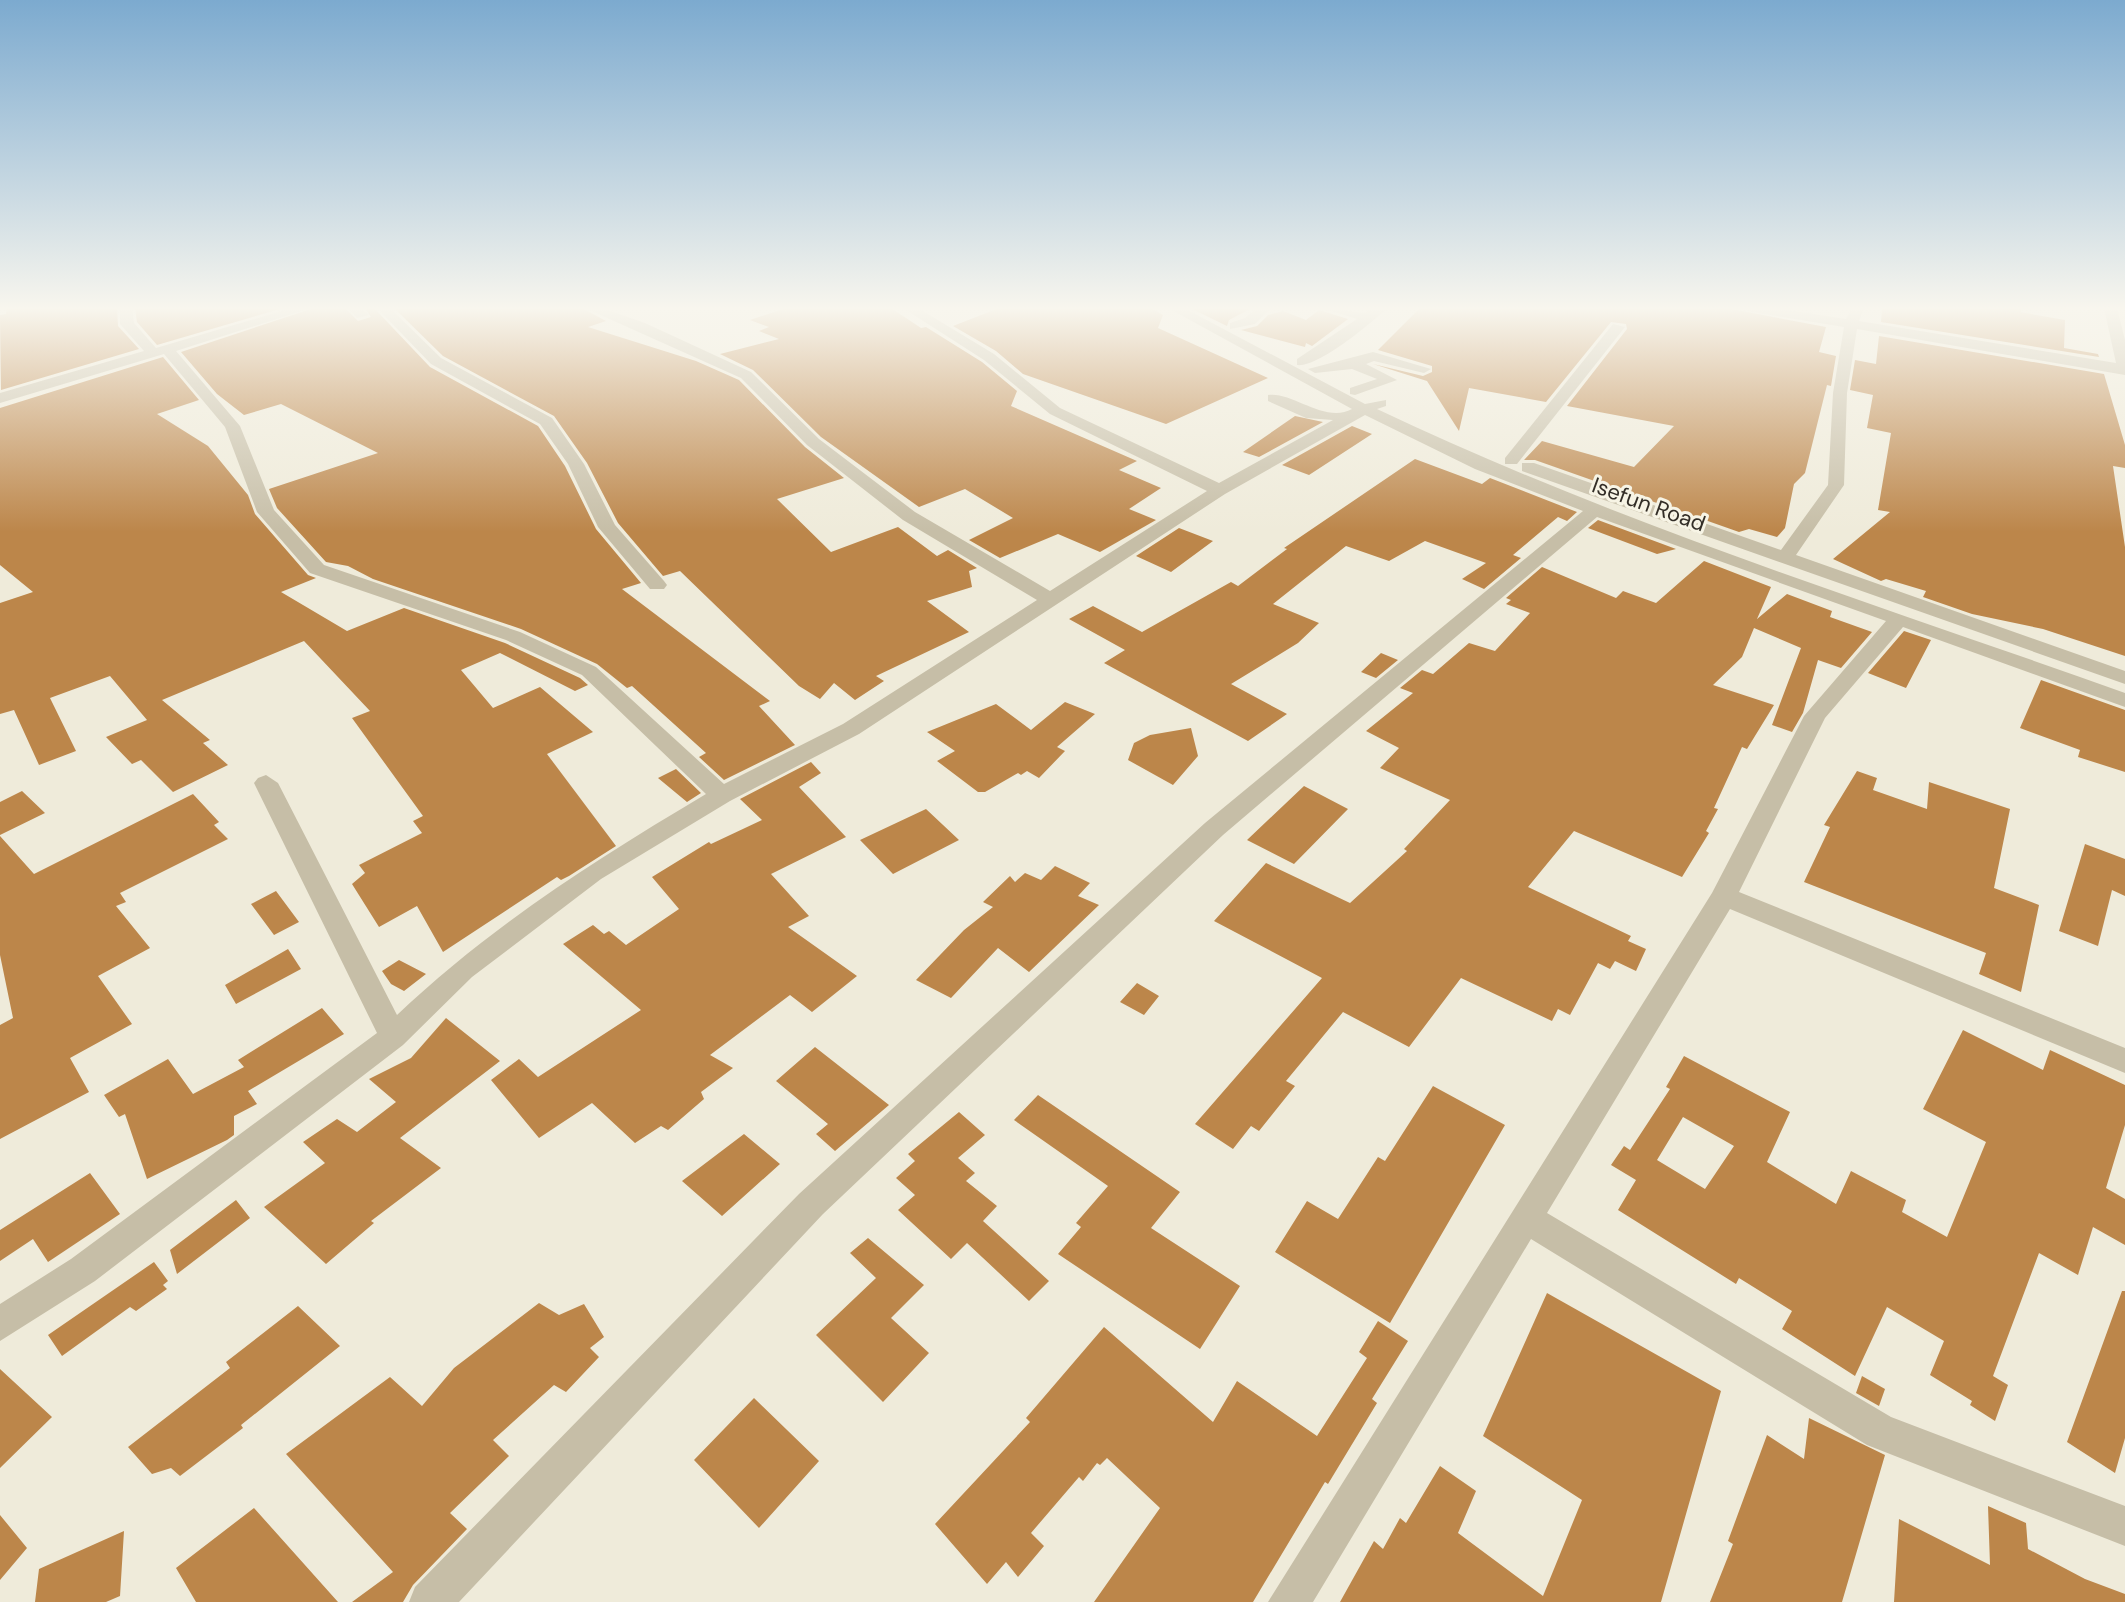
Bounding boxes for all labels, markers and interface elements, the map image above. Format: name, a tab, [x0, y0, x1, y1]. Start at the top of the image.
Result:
street label: Isefun Road	[1588, 471, 1709, 538]

